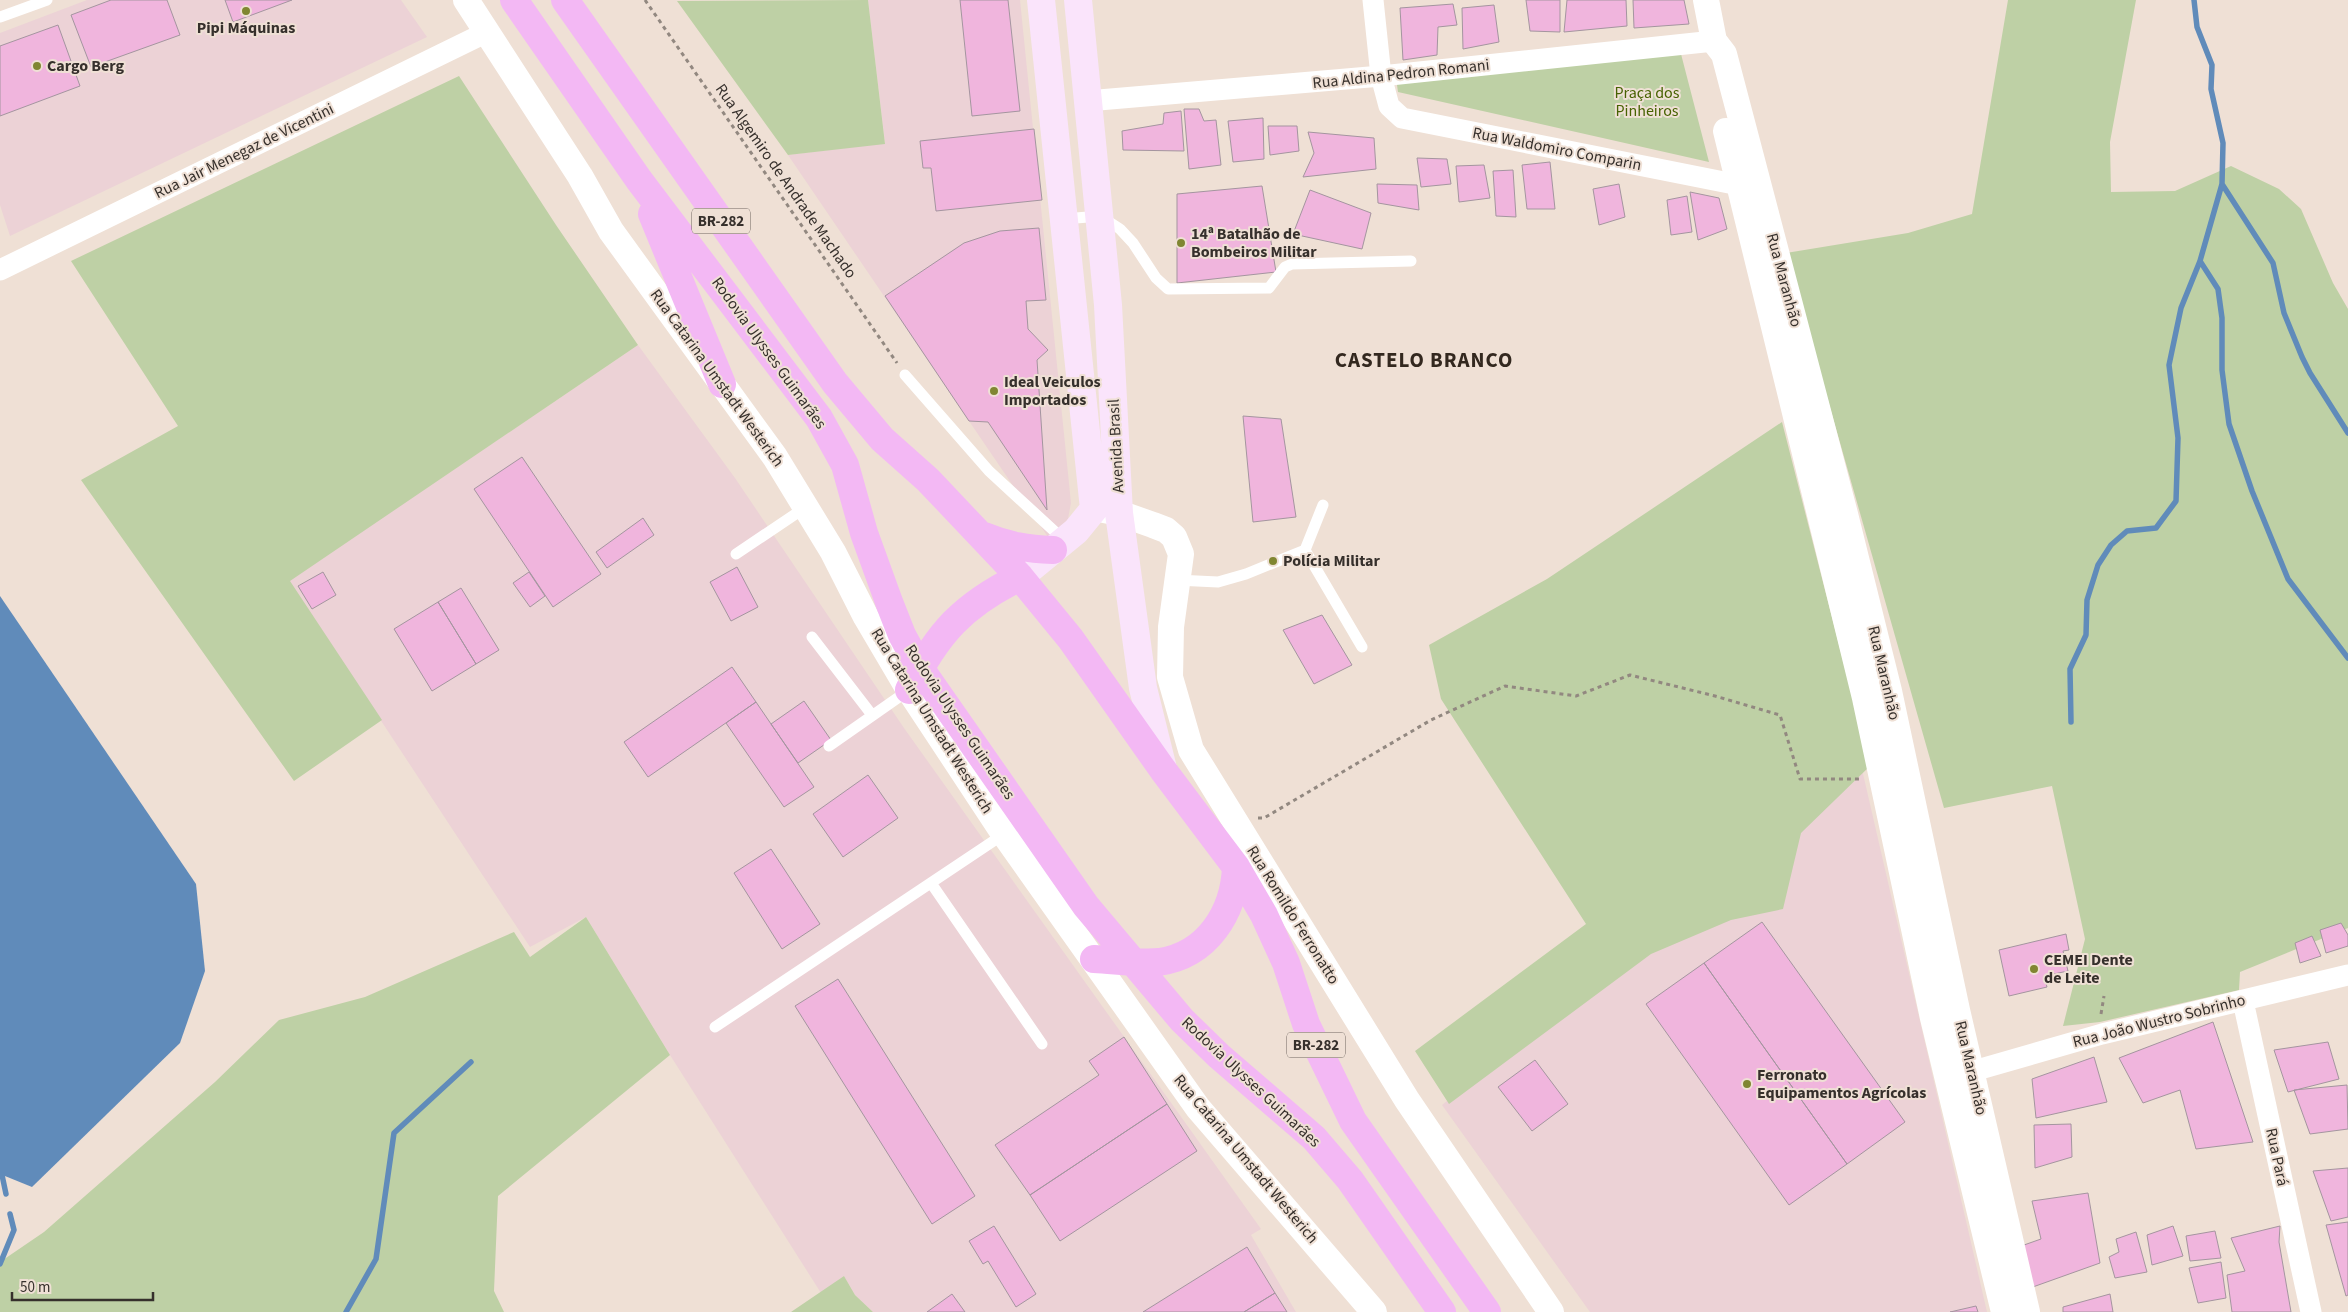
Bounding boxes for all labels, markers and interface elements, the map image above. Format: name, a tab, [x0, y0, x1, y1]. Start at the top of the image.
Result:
marker: Pipi Máquinas	[240, 5, 252, 17]
place label: Pipi Máquinas	[197, 17, 295, 39]
street label: Rua Aldina Pedron Romani	[1311, 54, 1491, 94]
place label: Cargo Berg	[47, 55, 124, 77]
marker: Cargo Berg	[31, 60, 43, 72]
street label: Rua Algemiro de Andrade Machado	[710, 79, 862, 283]
park label: Praça dos Pinheiros	[1615, 82, 1680, 122]
street label: Rua Jair Menegaz de Vicentini	[150, 98, 338, 204]
street label: Rua Waldomiro Comparin	[1471, 122, 1643, 176]
road number: BR-282	[692, 208, 750, 234]
place label: 14ª Batalhão de Bombeiros Militar	[1191, 223, 1317, 263]
street label: Rua Maranhão	[1761, 231, 1807, 329]
marker: 14ª Batalhão de Bombeiros Militar	[1175, 237, 1187, 249]
street label: Rodovia Ulysses Guimarães	[706, 273, 832, 434]
street label: Rua Catarina Umstadt Westerich	[645, 285, 789, 471]
district label: CASTELO BRANCO	[1335, 345, 1513, 375]
place label: Ideal Veiculos Importados	[1004, 371, 1101, 411]
marker: Ideal Veiculos Importados	[988, 385, 1000, 397]
street label: Avenida Brasil	[1103, 398, 1129, 494]
place label: Polícia Militar	[1283, 550, 1380, 572]
marker: Polícia Militar	[1267, 555, 1279, 567]
street label: Rua Catarina Umstadt Westerich	[866, 624, 998, 818]
street label: Rua Maranhão	[1862, 624, 1906, 722]
street label: Rodovia Ulysses Guimarães	[900, 640, 1020, 804]
street label: Rua Romildo Ferronatto	[1241, 842, 1345, 988]
place label: CEMEI Dente de Leite	[2044, 949, 2133, 989]
marker: CEMEI Dente de Leite	[2028, 963, 2040, 975]
street label: Rua João Wustro Sobrinho	[2070, 989, 2248, 1053]
street label: Rodovia Ulysses Guimarães	[1177, 1012, 1325, 1153]
street label: Rua Maranhão	[1949, 1019, 1993, 1117]
road number: BR-282	[1287, 1032, 1345, 1058]
place label: Ferronato Equipamentos Agrícolas	[1757, 1064, 1926, 1104]
street label: Rua Catarina Umstadt Westerich	[1169, 1070, 1323, 1248]
marker: Ferronato Equipamentos Agrícolas	[1741, 1078, 1753, 1090]
street label: Rua Pará	[2260, 1126, 2294, 1188]
scale bar	[12, 1270, 154, 1302]
text: 50 m	[20, 1277, 50, 1298]

